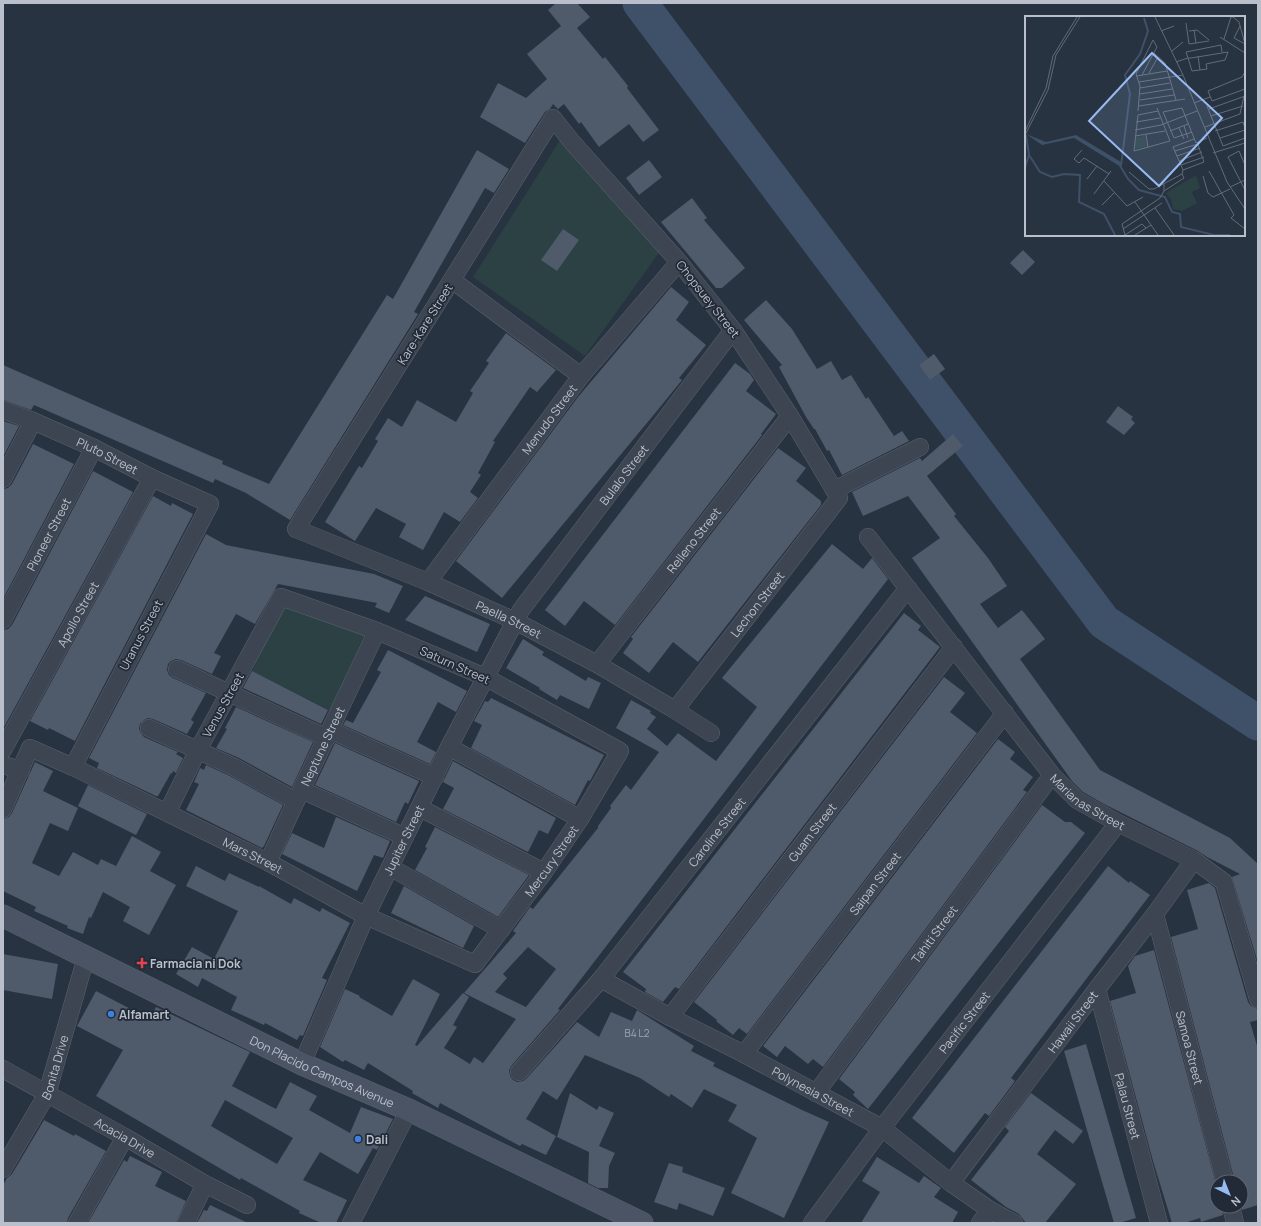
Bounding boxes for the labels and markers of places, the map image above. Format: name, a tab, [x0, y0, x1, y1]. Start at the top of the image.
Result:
place label: Farmacia ni Dok	[150, 955, 241, 972]
marker: Farmacia ni Dok	[137, 958, 147, 968]
place label: Alfamart	[119, 1006, 169, 1023]
marker: Alfamart	[106, 1009, 116, 1019]
place label: Dali	[366, 1131, 388, 1148]
marker: Dali	[353, 1134, 363, 1144]

